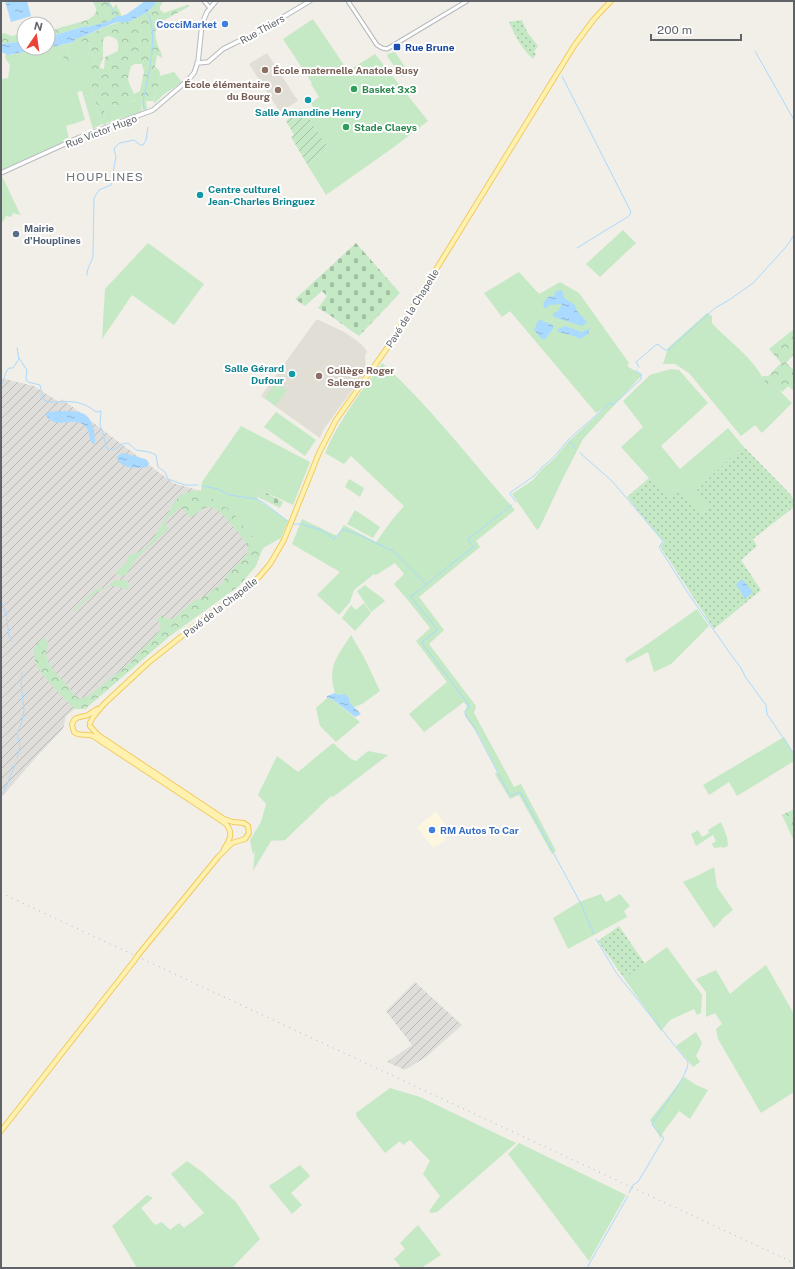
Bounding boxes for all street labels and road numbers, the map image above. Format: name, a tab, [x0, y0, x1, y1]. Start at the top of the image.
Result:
street label: Rue Thiers	[238, 12, 286, 46]
street label: Rue Victor Hugo	[64, 112, 139, 150]
street label: Pavé de la Chapelle	[383, 266, 441, 350]
street label: Pavé de la Chapelle	[181, 574, 260, 640]

